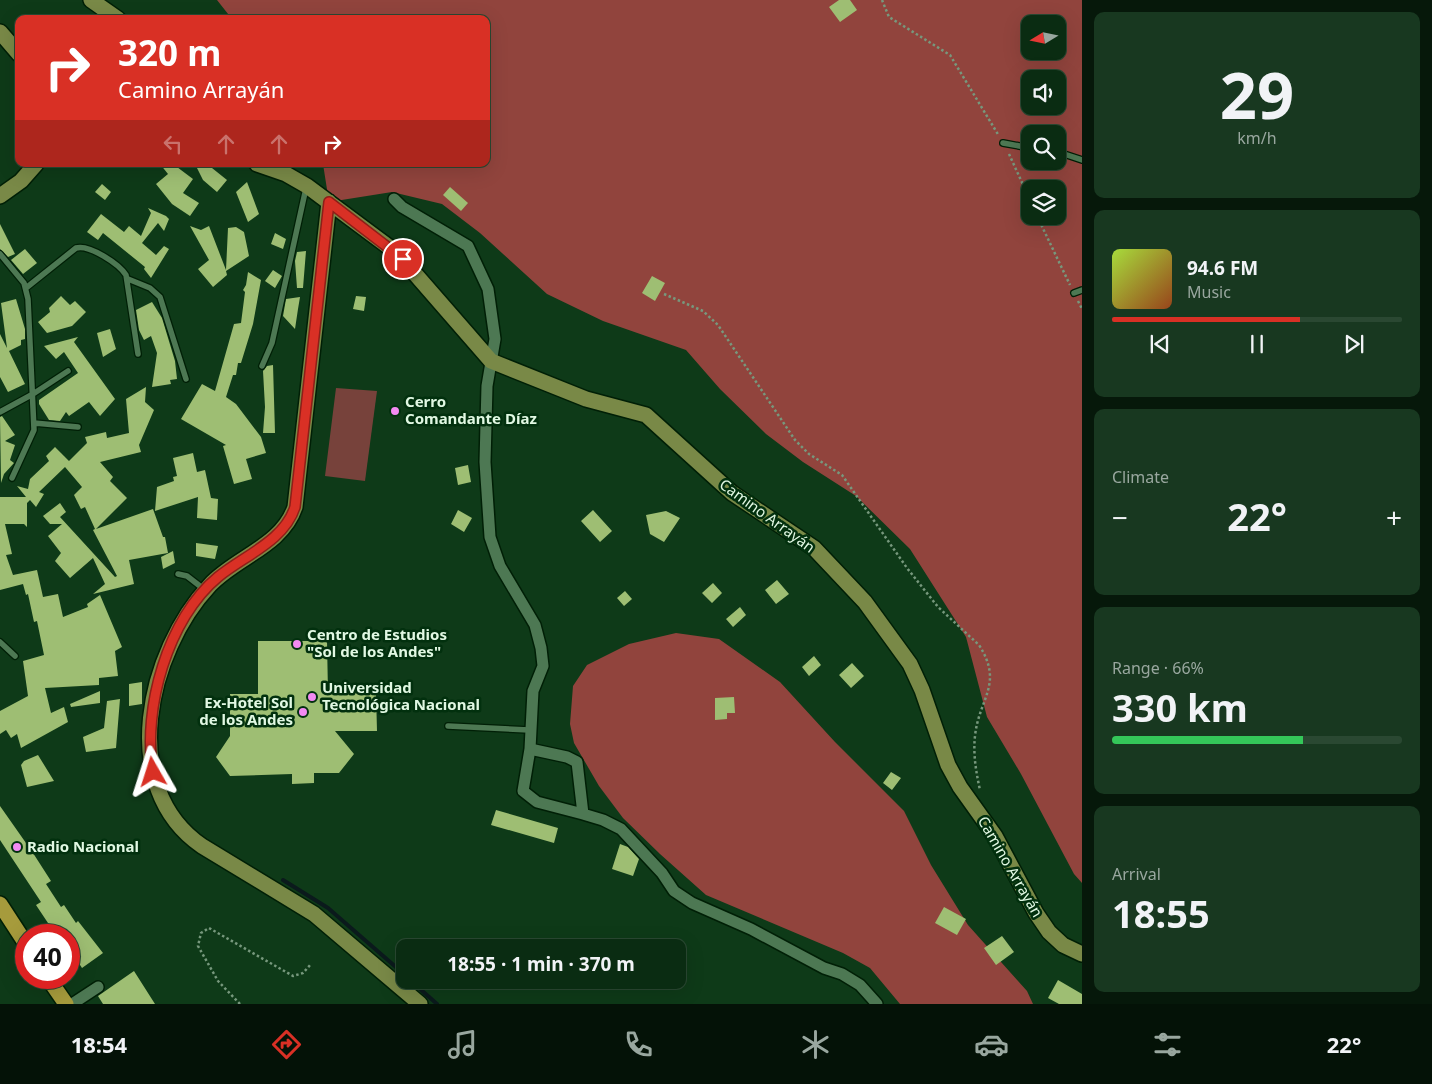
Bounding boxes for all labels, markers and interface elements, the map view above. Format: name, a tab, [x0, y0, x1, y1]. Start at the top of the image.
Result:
north arrow	[1021, 15, 1066, 60]
map controls	[1021, 15, 1066, 225]
text: 320 m	[118, 29, 221, 76]
icon: right	[35, 35, 100, 100]
text: 29	[1220, 50, 1294, 138]
button: sound	[1021, 70, 1066, 115]
text: Camino Arrayán	[118, 74, 284, 104]
button: search	[1021, 125, 1066, 170]
text: km/h	[1237, 127, 1277, 149]
icon: left	[159, 130, 187, 158]
icon: ahead	[212, 130, 240, 158]
icon: ahead	[265, 130, 293, 158]
icon: right	[318, 130, 346, 158]
button: layers	[1021, 180, 1066, 225]
pin	[382, 238, 424, 280]
icon: arrive	[389, 245, 417, 273]
text: 94.6 FM	[1187, 255, 1258, 281]
text: Music	[1187, 281, 1231, 303]
icon: previous	[1146, 330, 1174, 358]
icon: pause	[1243, 330, 1271, 358]
icon: next	[1340, 330, 1368, 358]
place label: Cerro Comandante Díaz	[405, 391, 537, 428]
marker: Cerro Comandante Díaz	[389, 405, 401, 417]
text: Climate	[1112, 466, 1169, 488]
street label: Camino Arrayán	[716, 474, 819, 557]
text: 22°	[1227, 490, 1287, 542]
text: −	[1112, 498, 1128, 536]
text: +	[1386, 498, 1402, 536]
place label: Centro de Estudios "Sol de los Andes"	[307, 624, 447, 661]
marker: Centro de Estudios "Sol de los Andes"	[291, 638, 303, 650]
text: Range · 66%	[1112, 657, 1204, 679]
place label: Universidad Tecnológica Nacional	[322, 677, 480, 714]
text: 330 km	[1112, 681, 1248, 733]
marker: Universidad Tecnológica Nacional	[306, 691, 318, 703]
place label: Ex-Hotel Sol de los Andes	[199, 692, 293, 729]
marker: Ex-Hotel Sol de los Andes	[297, 706, 309, 718]
position arrow	[126, 745, 178, 797]
street label: Camino Arrayán	[974, 812, 1048, 921]
place label: Radio Nacional	[27, 836, 139, 856]
marker: Radio Nacional	[11, 841, 23, 853]
text: Arrival	[1112, 863, 1161, 885]
text: 18:55	[1112, 887, 1210, 939]
speed limit sign: 40	[15, 924, 80, 989]
text: 18:55 · 1 min · 370 m	[447, 951, 635, 977]
icon: directions	[269, 1027, 304, 1062]
icon: music	[445, 1027, 480, 1062]
icon: phone	[621, 1027, 656, 1062]
icon: climate	[798, 1027, 833, 1062]
icon: car	[974, 1027, 1009, 1062]
icon: filters	[1150, 1027, 1185, 1062]
text: 18:54	[71, 1029, 127, 1059]
text: 22°	[1327, 1029, 1361, 1059]

